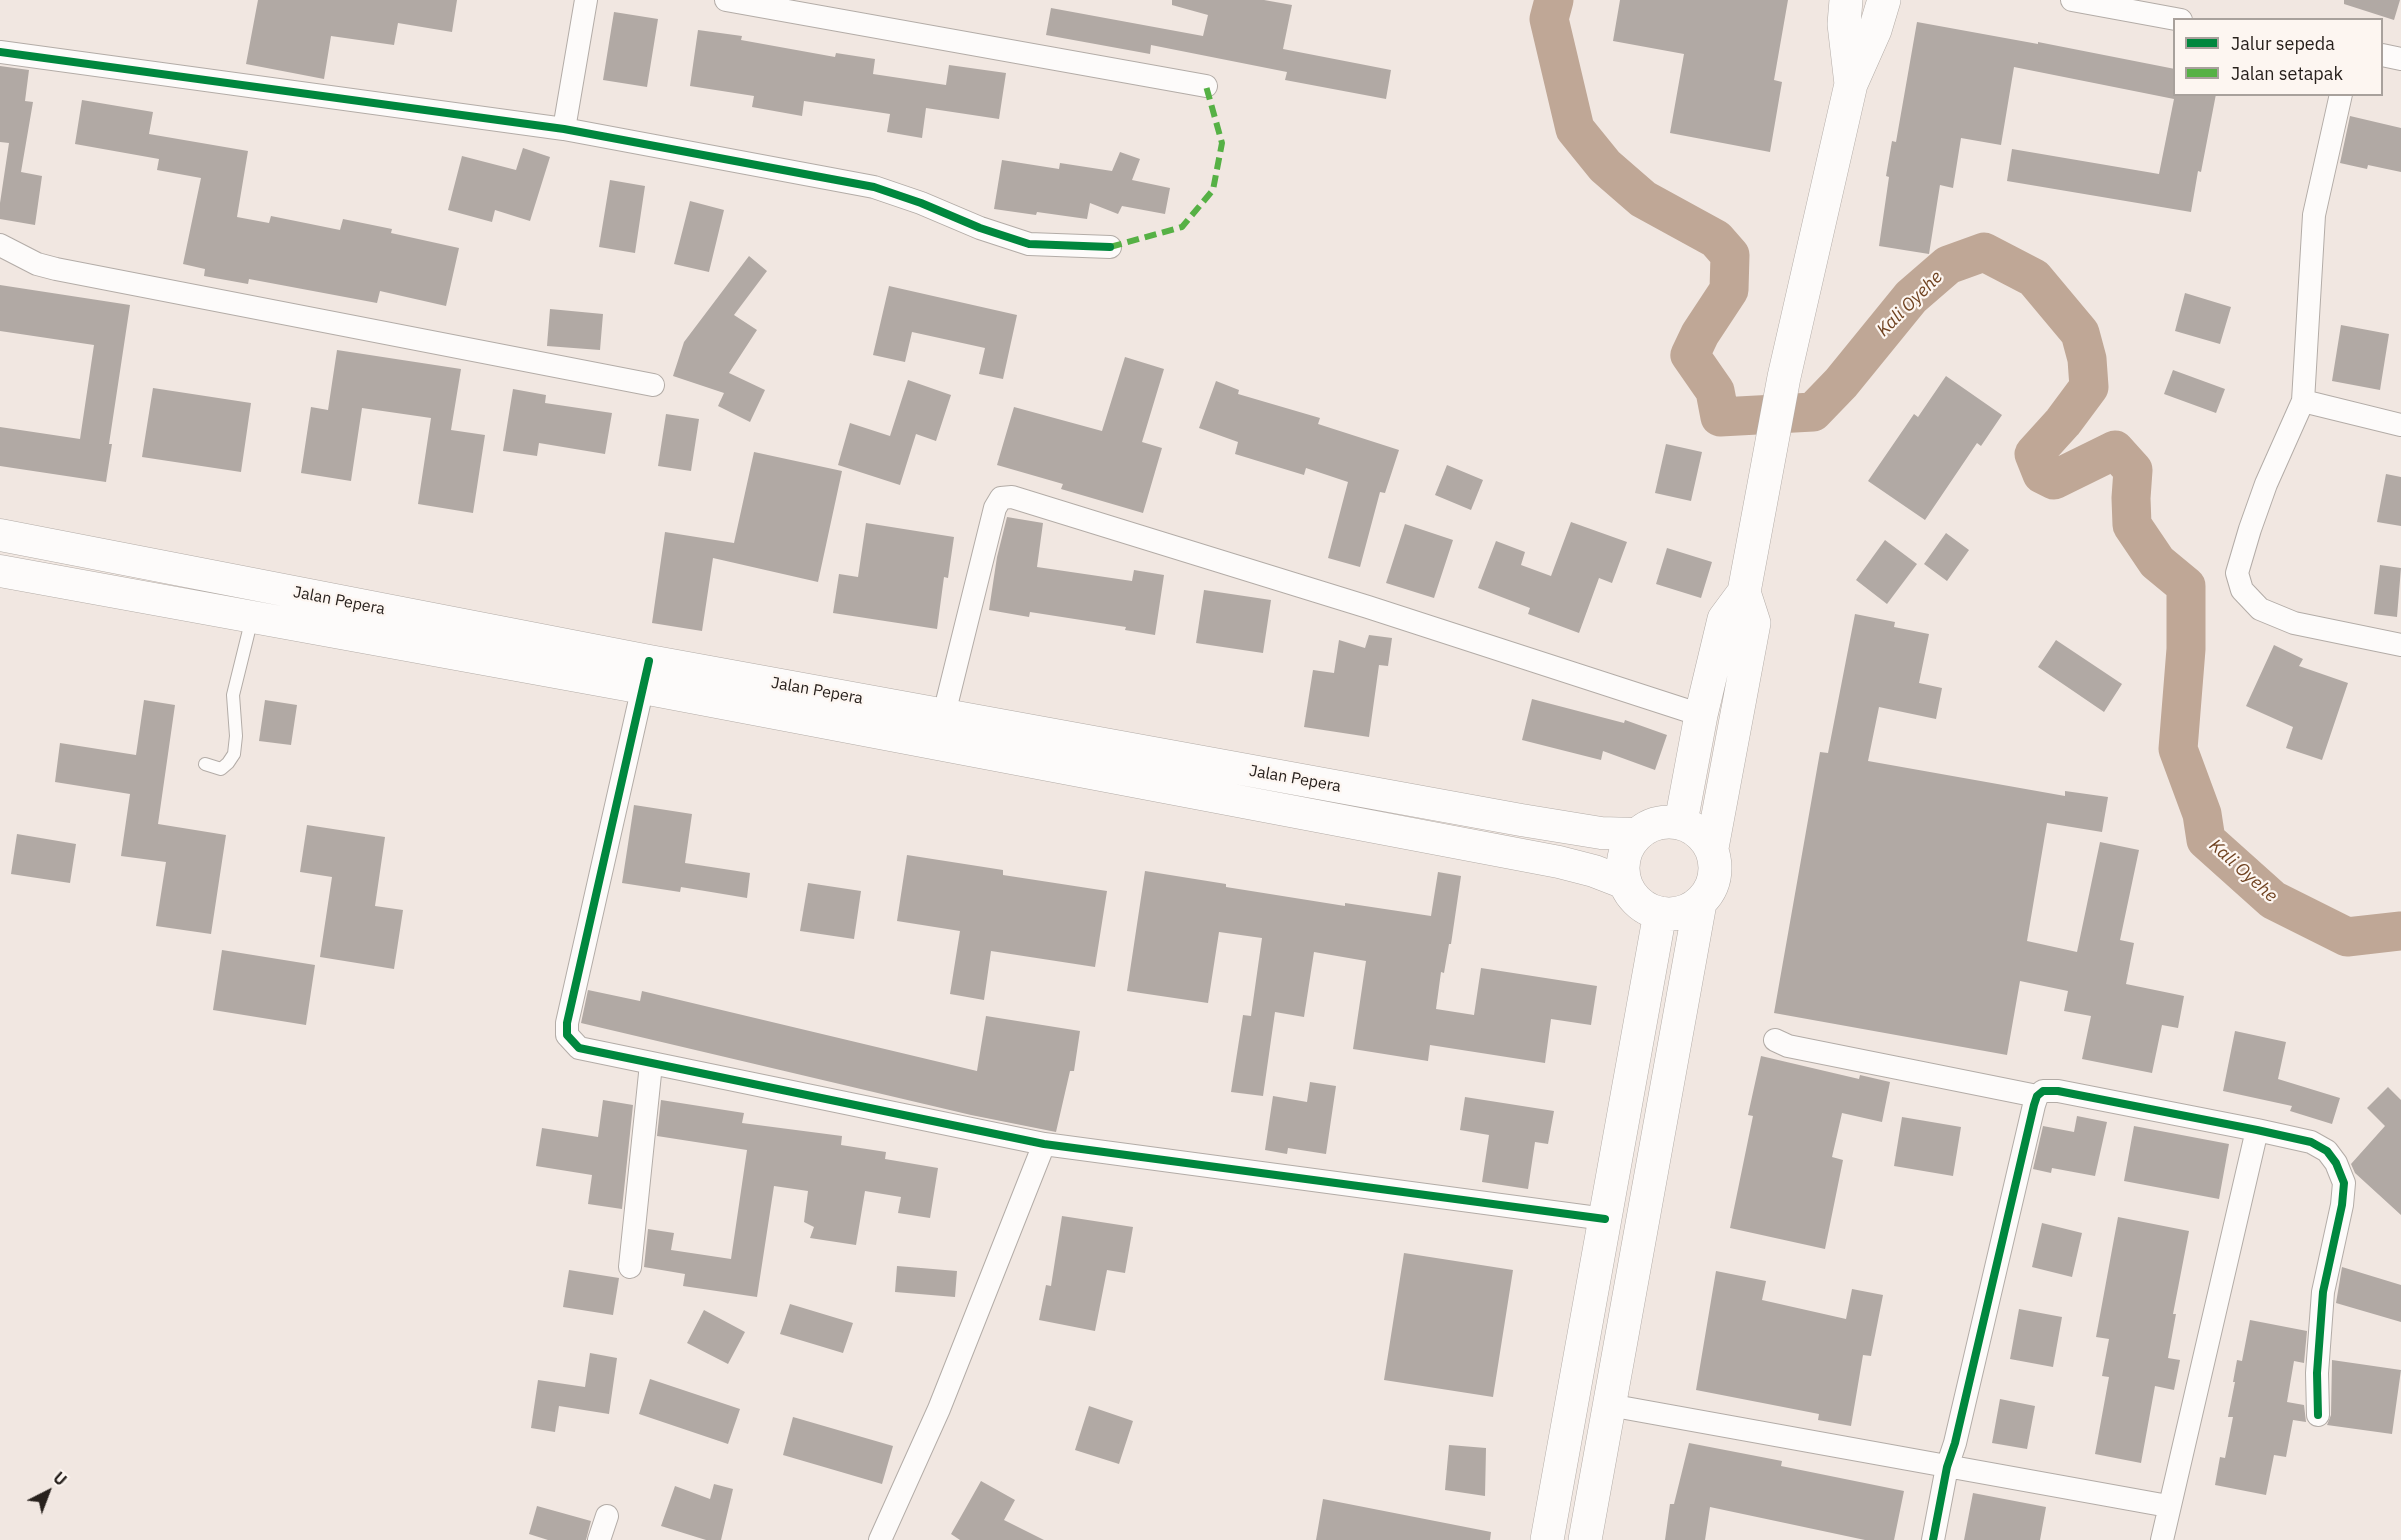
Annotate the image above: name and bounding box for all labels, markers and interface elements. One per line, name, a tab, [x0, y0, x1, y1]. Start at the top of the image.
legend	[2173, 18, 2383, 96]
text: Jalur sepeda	[2231, 32, 2335, 55]
text: Jalan setapak	[2231, 62, 2343, 85]
water label: Kali Oyehe	[1873, 267, 1947, 341]
street label: Jalan Pepera	[292, 583, 386, 619]
street label: Jalan Pepera	[770, 673, 864, 709]
street label: Jalan Pepera	[1248, 761, 1342, 797]
water label: Kali Oyehe	[2205, 835, 2281, 907]
north arrow	[18, 1462, 78, 1522]
text: U	[49, 1467, 71, 1490]

